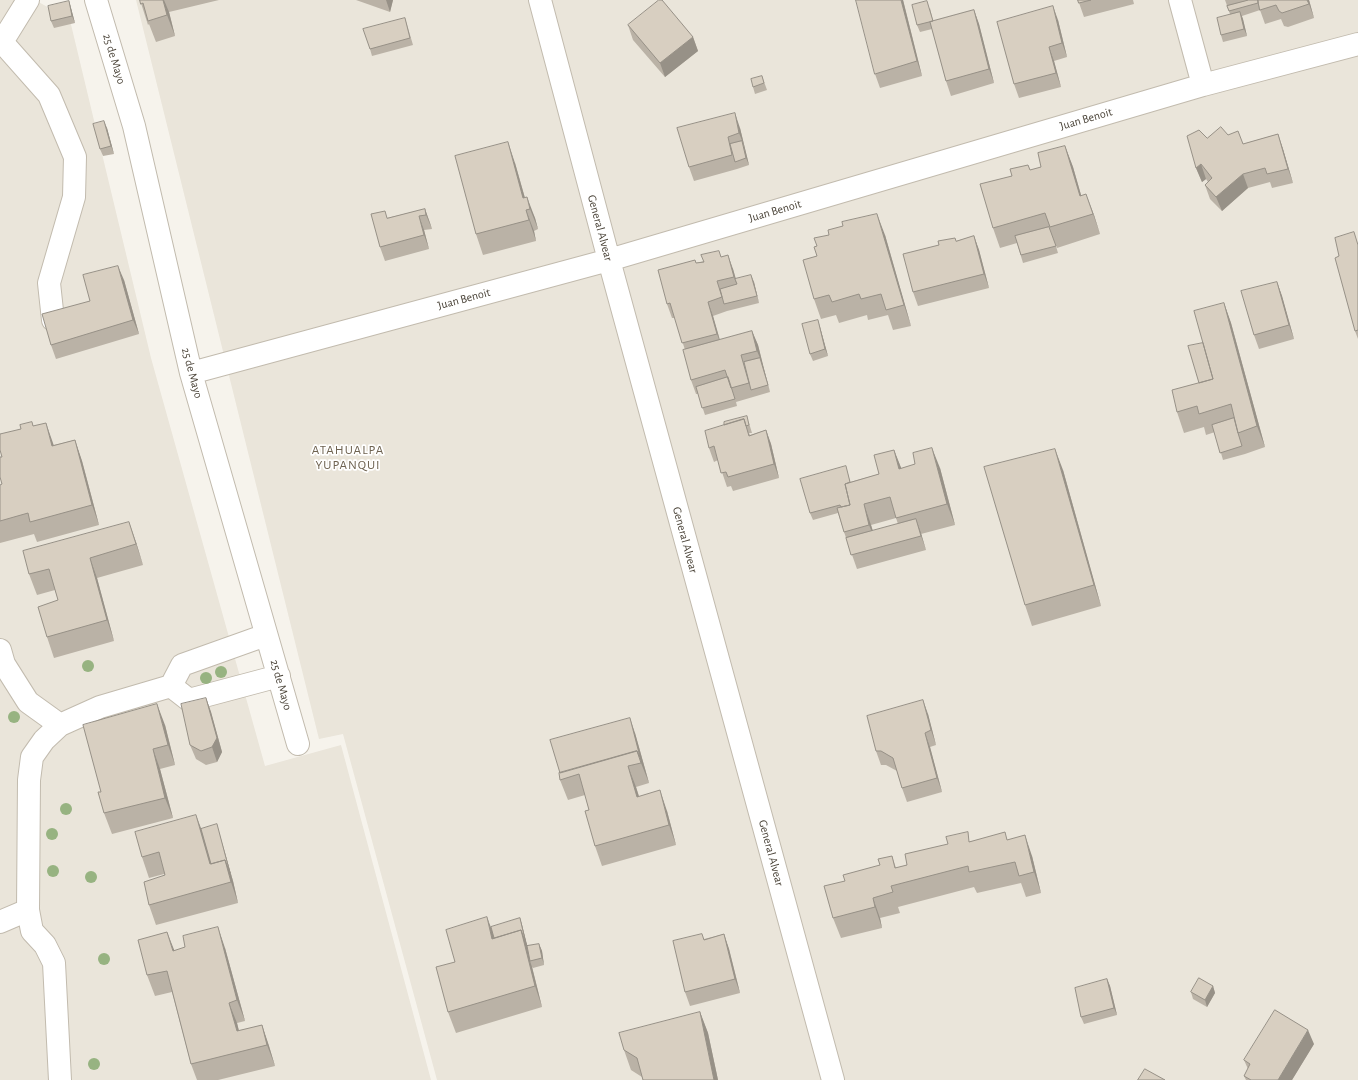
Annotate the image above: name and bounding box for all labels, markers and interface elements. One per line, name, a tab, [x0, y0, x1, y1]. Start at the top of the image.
street label: 25 de Mayo	[100, 32, 128, 86]
street label: Juan Benoit	[1058, 105, 1114, 133]
street label: General Alvear	[584, 193, 616, 263]
street label: Juan Benoit	[747, 197, 803, 225]
street label: Juan Benoit	[436, 285, 492, 313]
street label: 25 de Mayo	[178, 346, 206, 400]
district label: ATAHUALPA YUPANQUI	[312, 442, 384, 473]
street label: General Alvear	[669, 505, 701, 575]
street label: 25 de Mayo	[267, 658, 295, 712]
street label: General Alvear	[755, 818, 787, 888]

